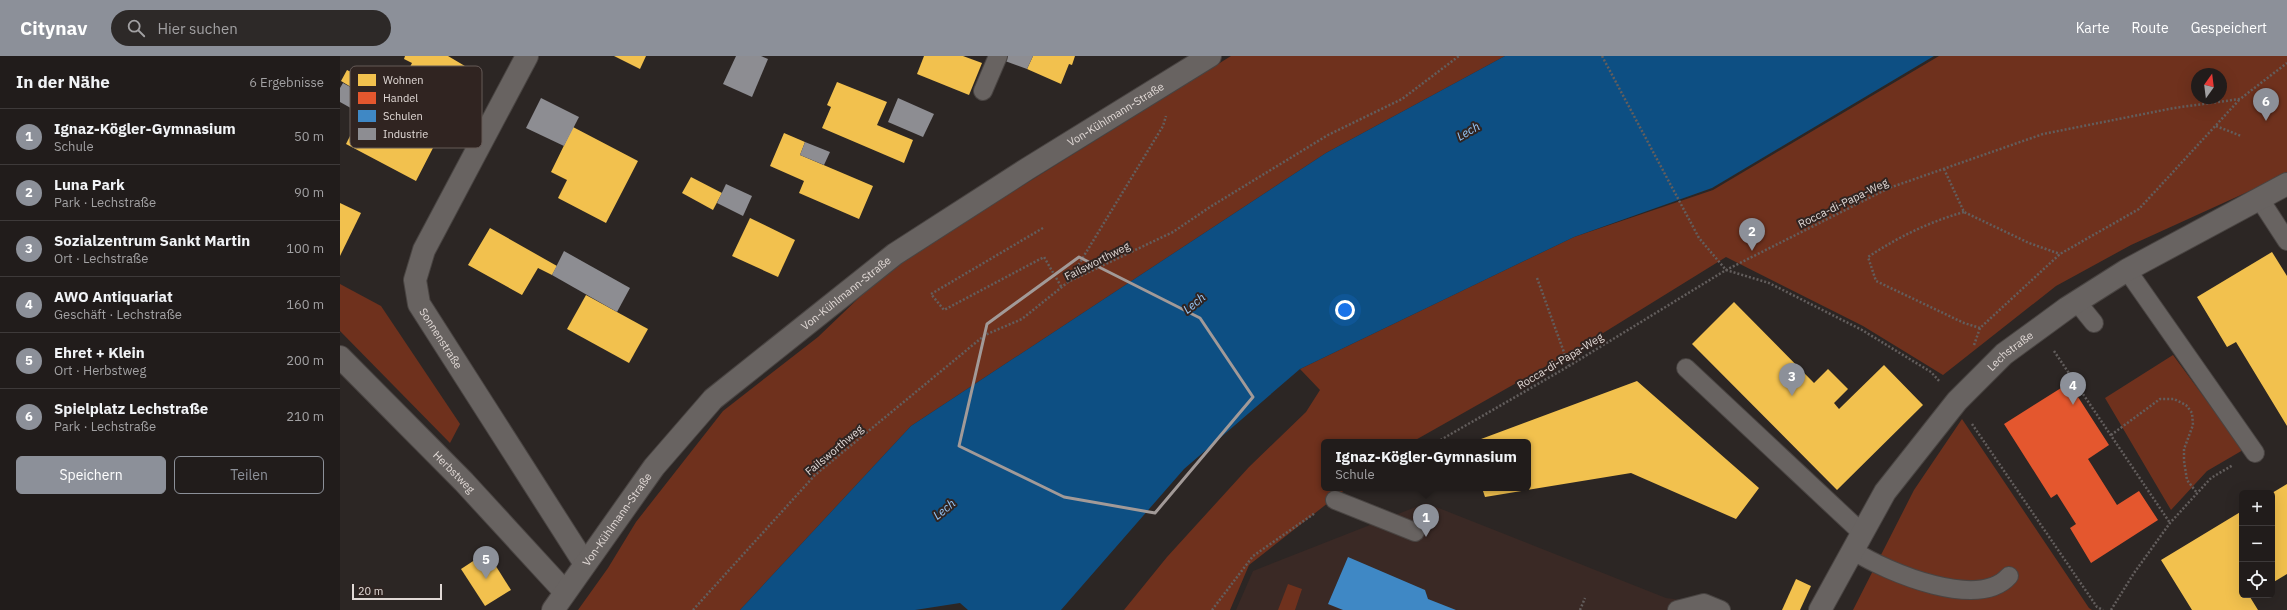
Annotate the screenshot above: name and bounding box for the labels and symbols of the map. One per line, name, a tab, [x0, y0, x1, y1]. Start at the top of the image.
legend	[350, 66, 482, 148]
north arrow	[2191, 68, 2227, 104]
text: Wohnen	[383, 73, 424, 87]
street label: Von-Kühlmann-Straße	[1065, 79, 1167, 149]
pin: 6	[2253, 88, 2279, 121]
text: Handel	[383, 91, 418, 105]
text: Schulen	[383, 109, 423, 123]
water label: Lech	[1454, 118, 1482, 144]
text: Industrie	[383, 127, 428, 141]
street label: Rocca-di-Papa-Weg	[1796, 175, 1890, 231]
pin: 2	[1739, 218, 1765, 251]
street label: Failsworthweg	[1062, 238, 1132, 283]
street label: Von-Kühlmann-Straße	[798, 253, 894, 333]
water label: Lech	[1180, 289, 1208, 317]
your location	[1335, 300, 1355, 320]
street label: Sonnenstraße	[416, 305, 466, 371]
street label: Lechstraße	[1984, 328, 2036, 374]
street label: Rocca-di-Papa-Weg	[1514, 330, 1606, 392]
pin: 3	[1779, 363, 1805, 396]
pin: 4	[2060, 372, 2086, 405]
street label: Failsworthweg	[802, 422, 866, 478]
street label: Herbstweg	[430, 448, 478, 496]
street label: Von-Kühlmann-Straße	[579, 470, 655, 569]
water label: Lech	[930, 495, 958, 523]
pin: 1	[1413, 504, 1439, 537]
pin: 5	[473, 546, 499, 579]
scale bar	[352, 582, 442, 601]

